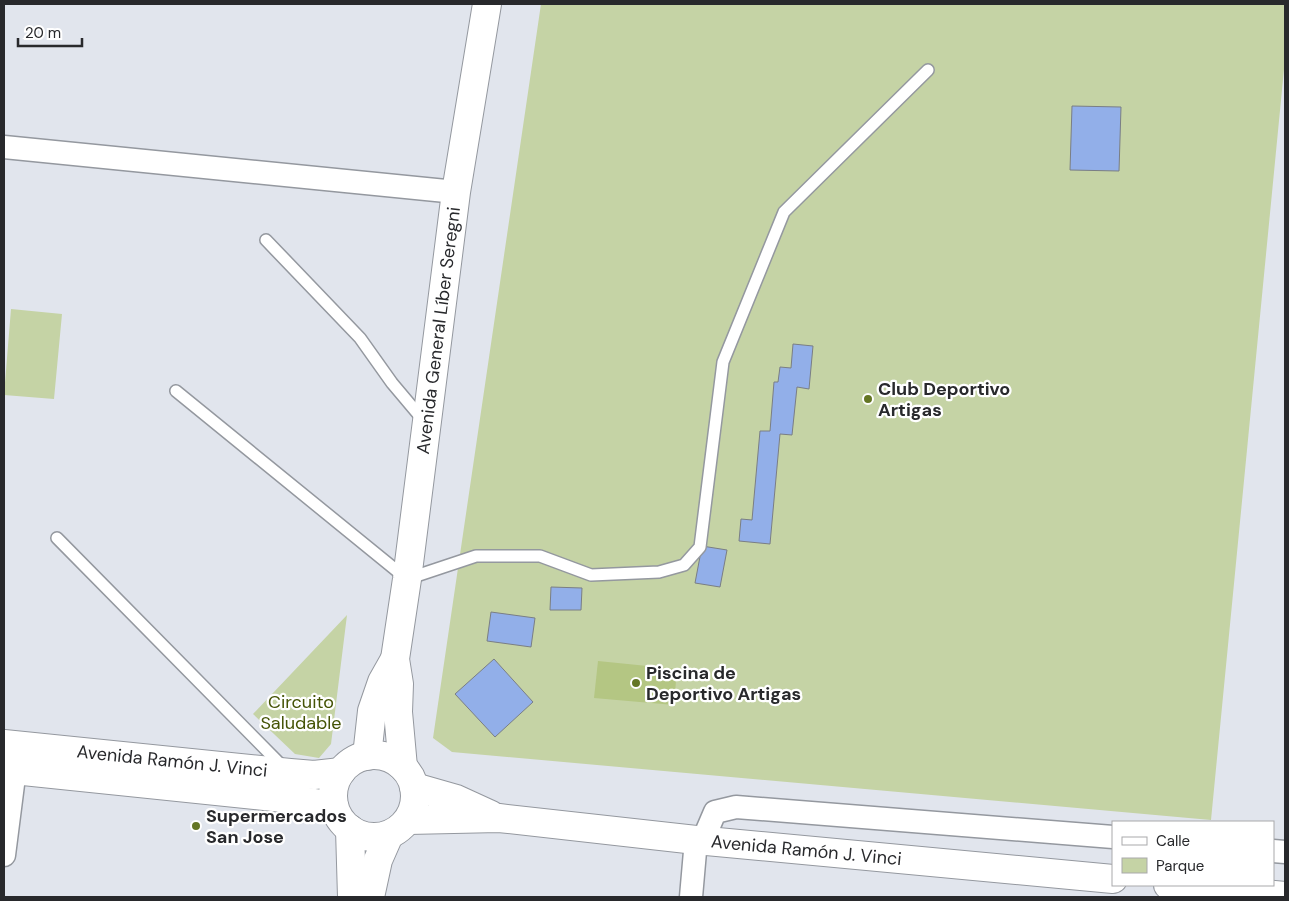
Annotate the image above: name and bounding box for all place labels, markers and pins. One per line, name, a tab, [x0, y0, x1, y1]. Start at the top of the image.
place label: Club Deportivo Artigas	[878, 377, 1010, 422]
marker: Club Deportivo Artigas	[862, 393, 874, 405]
place label: Piscina de Deportivo Artigas	[646, 661, 801, 706]
marker: Piscina de Deportivo Artigas	[630, 677, 642, 689]
place label: Supermercados San Jose	[206, 804, 347, 849]
marker: Supermercados San Jose	[190, 820, 202, 832]

